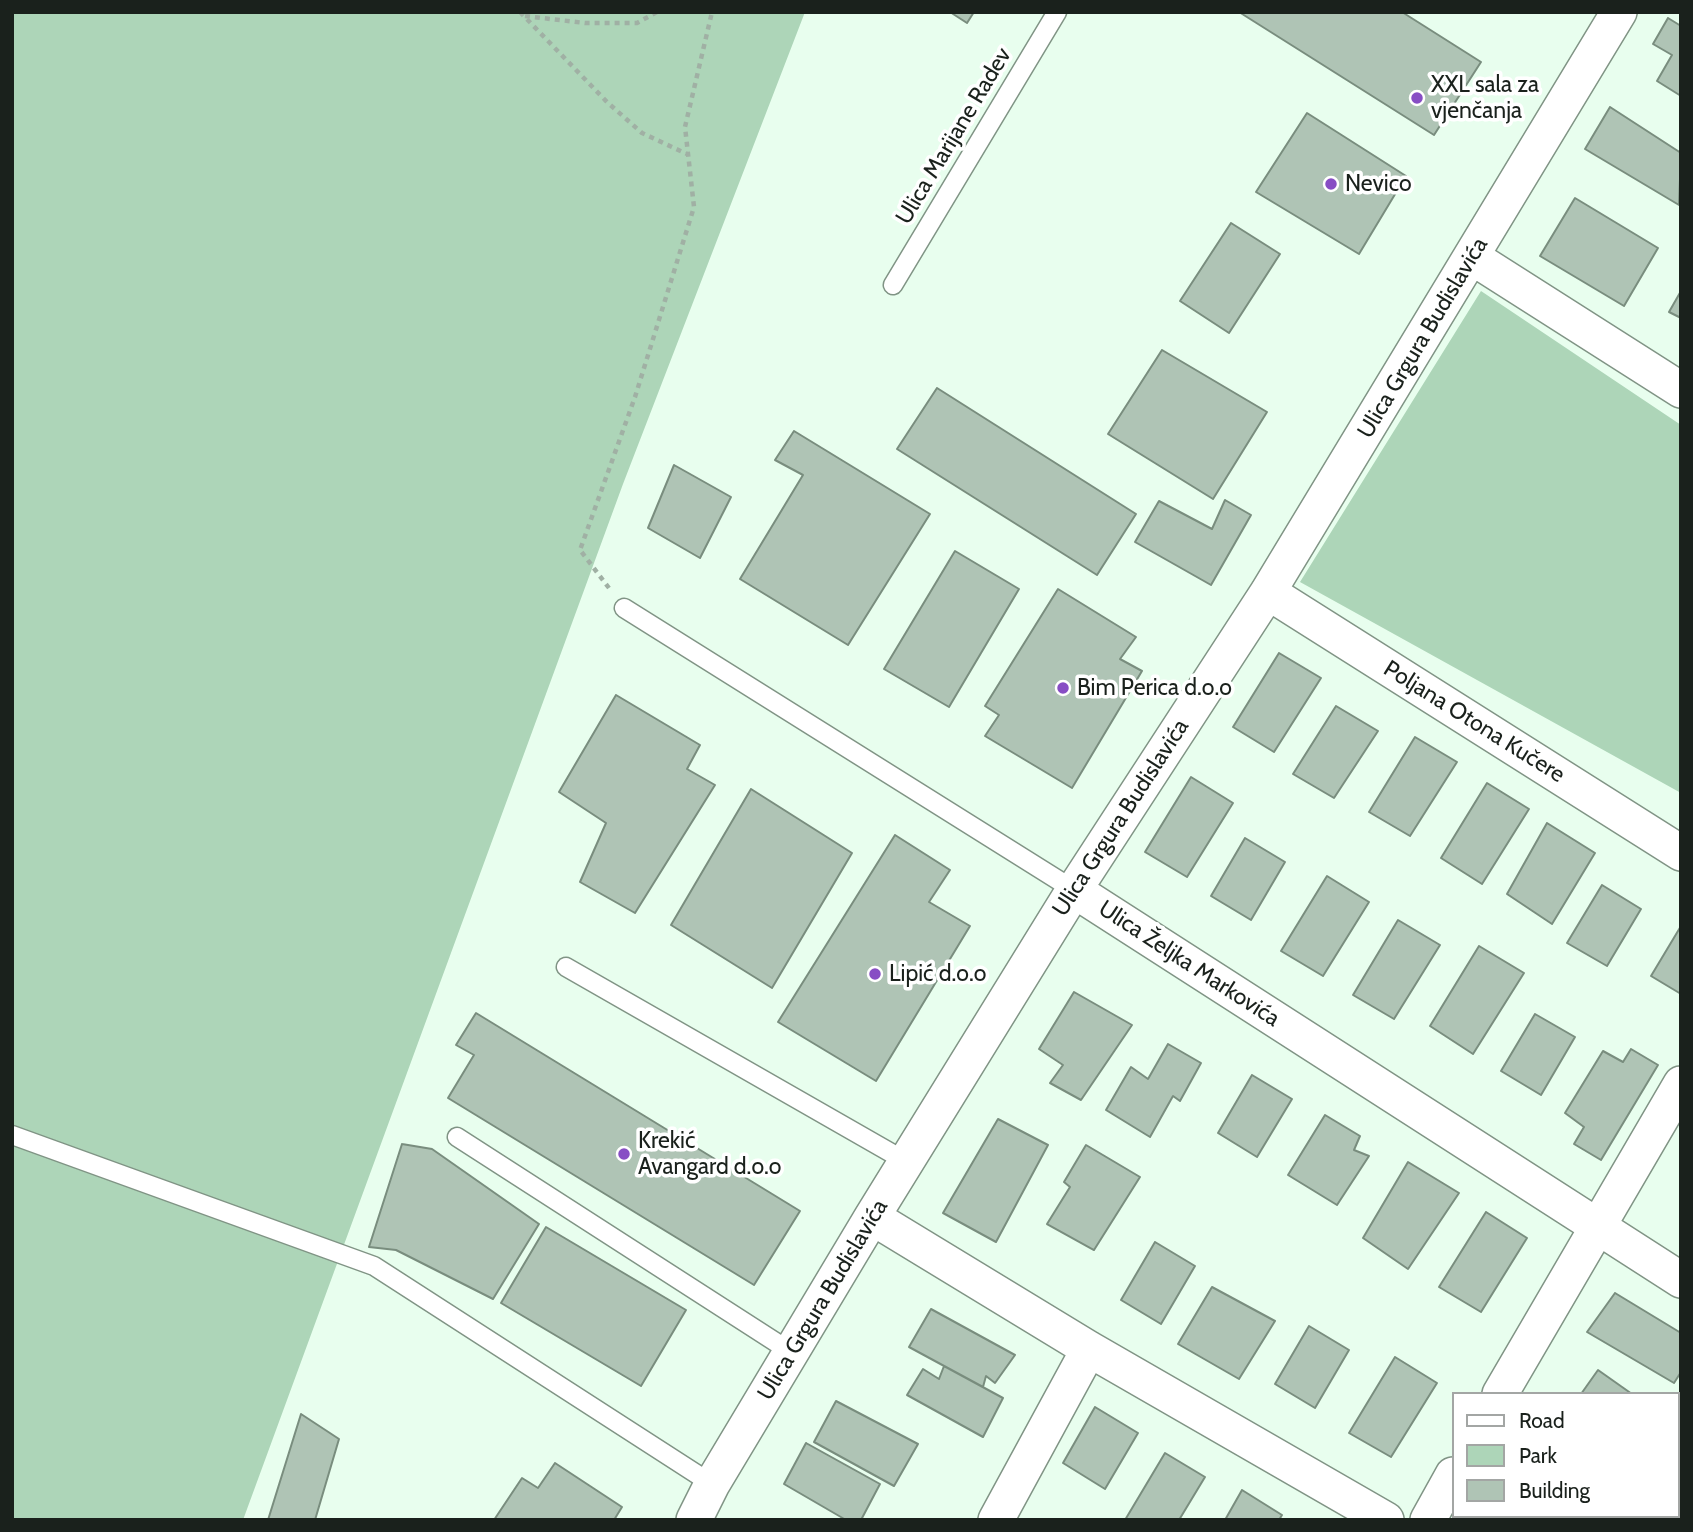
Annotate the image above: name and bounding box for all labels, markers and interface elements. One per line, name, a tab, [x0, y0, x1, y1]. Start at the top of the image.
street label: Ulica Marijane Radev	[890, 43, 1018, 229]
place label: XXL sala za vjenčanja	[1431, 71, 1539, 125]
marker: XXL sala za vjenčanja	[1409, 90, 1425, 106]
place label: Nevico	[1345, 170, 1412, 198]
marker: Nevico	[1323, 176, 1339, 192]
street label: Ulica Grgura Budislavića	[1352, 233, 1494, 443]
street label: Poljana Otona Kučere	[1378, 655, 1570, 789]
place label: Bim Perica d.o.o	[1077, 674, 1232, 702]
marker: Bim Perica d.o.o	[1055, 680, 1071, 696]
street label: Ulica Grgura Budislavića	[1047, 714, 1195, 922]
street label: Ulica Željka Markovića	[1093, 895, 1285, 1033]
place label: Lipić d.o.o	[889, 960, 986, 988]
marker: Lipić d.o.o	[867, 966, 883, 982]
place label: Krekić Avangard d.o.o	[638, 1127, 781, 1181]
marker: Krekić Avangard d.o.o	[616, 1146, 632, 1162]
street label: Ulica Grgura Budislavića	[752, 1195, 894, 1405]
legend	[1452, 1392, 1679, 1518]
text: Road	[1519, 1408, 1565, 1433]
text: Park	[1519, 1443, 1557, 1468]
text: Building	[1519, 1478, 1590, 1503]

